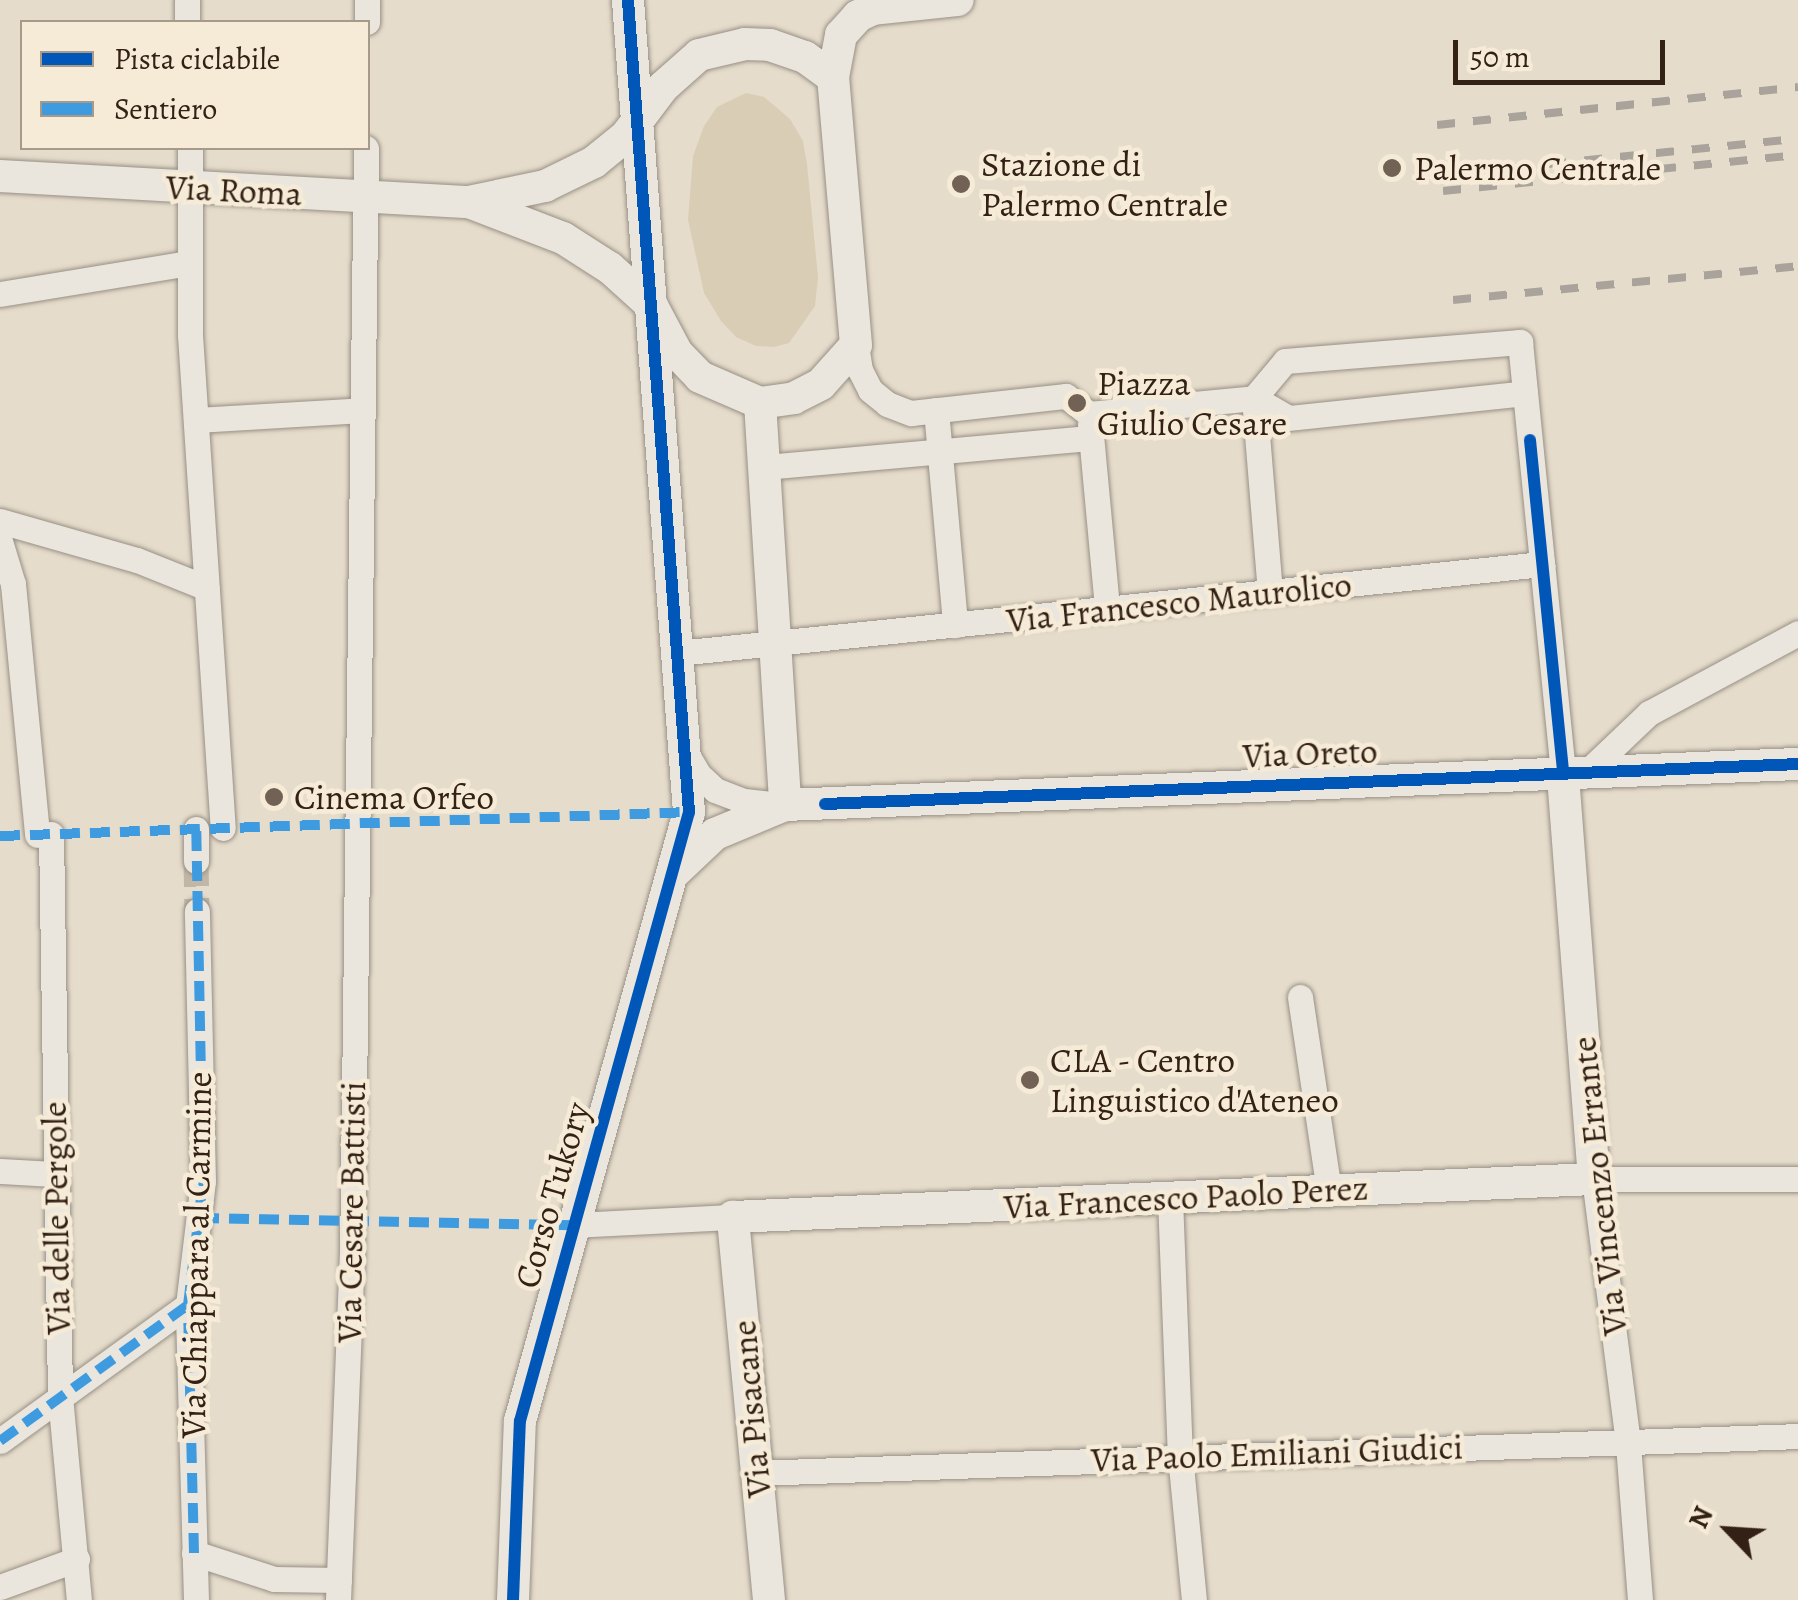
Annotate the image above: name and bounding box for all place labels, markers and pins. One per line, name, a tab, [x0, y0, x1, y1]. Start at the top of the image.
place label: Stazione di Palermo Centrale	[981, 143, 1228, 225]
place label: Palermo Centrale	[1414, 147, 1661, 189]
marker: Palermo Centrale	[1379, 155, 1405, 181]
marker: Stazione di Palermo Centrale	[950, 173, 972, 195]
place label: Piazza Giulio Cesare	[1097, 362, 1287, 444]
marker: Piazza Giulio Cesare	[1066, 392, 1088, 414]
place label: Cinema Orfeo	[294, 776, 494, 818]
marker: Cinema Orfeo	[263, 786, 285, 808]
place label: CLA - Centro Linguistico d'Ateneo	[1050, 1039, 1339, 1121]
marker: CLA - Centro Linguistico d'Ateneo	[1019, 1069, 1041, 1091]

